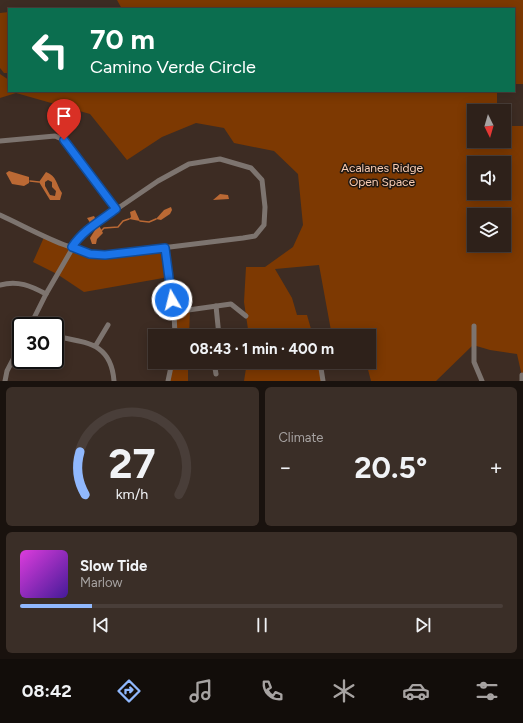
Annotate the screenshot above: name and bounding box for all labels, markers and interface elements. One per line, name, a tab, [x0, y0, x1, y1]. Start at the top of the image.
text: 70 m	[90, 22, 155, 56]
icon: left	[24, 24, 76, 76]
text: Camino Verde Circle	[90, 56, 256, 78]
pin	[47, 99, 81, 140]
north arrow	[467, 104, 511, 148]
map controls	[467, 104, 511, 252]
icon: arrive	[53, 105, 75, 127]
button: sound	[467, 156, 511, 200]
park label: Acalanes Ridge Open Space	[341, 161, 424, 189]
button: layers	[467, 208, 511, 252]
position arrow	[151, 279, 193, 321]
speed limit sign: 30	[12, 317, 64, 369]
text: 08:43 · 1 min · 400 m	[190, 340, 334, 358]
text: Climate	[279, 430, 323, 445]
text: 27	[109, 437, 156, 487]
text: 20.5°	[354, 449, 427, 486]
text: −	[279, 454, 292, 481]
text: +	[489, 454, 503, 481]
text: km/h	[116, 484, 149, 502]
text: Slow Tide	[80, 557, 147, 575]
text: Marlow	[80, 575, 122, 590]
icon: previous	[90, 614, 112, 636]
icon: pause	[251, 614, 273, 636]
icon: next	[412, 614, 434, 636]
icon: directions	[115, 677, 143, 705]
icon: music	[187, 677, 215, 705]
icon: phone	[258, 677, 286, 705]
icon: climate	[330, 677, 358, 705]
icon: car	[402, 677, 430, 705]
icon: filters	[473, 677, 501, 705]
text: 08:42	[22, 680, 72, 702]

